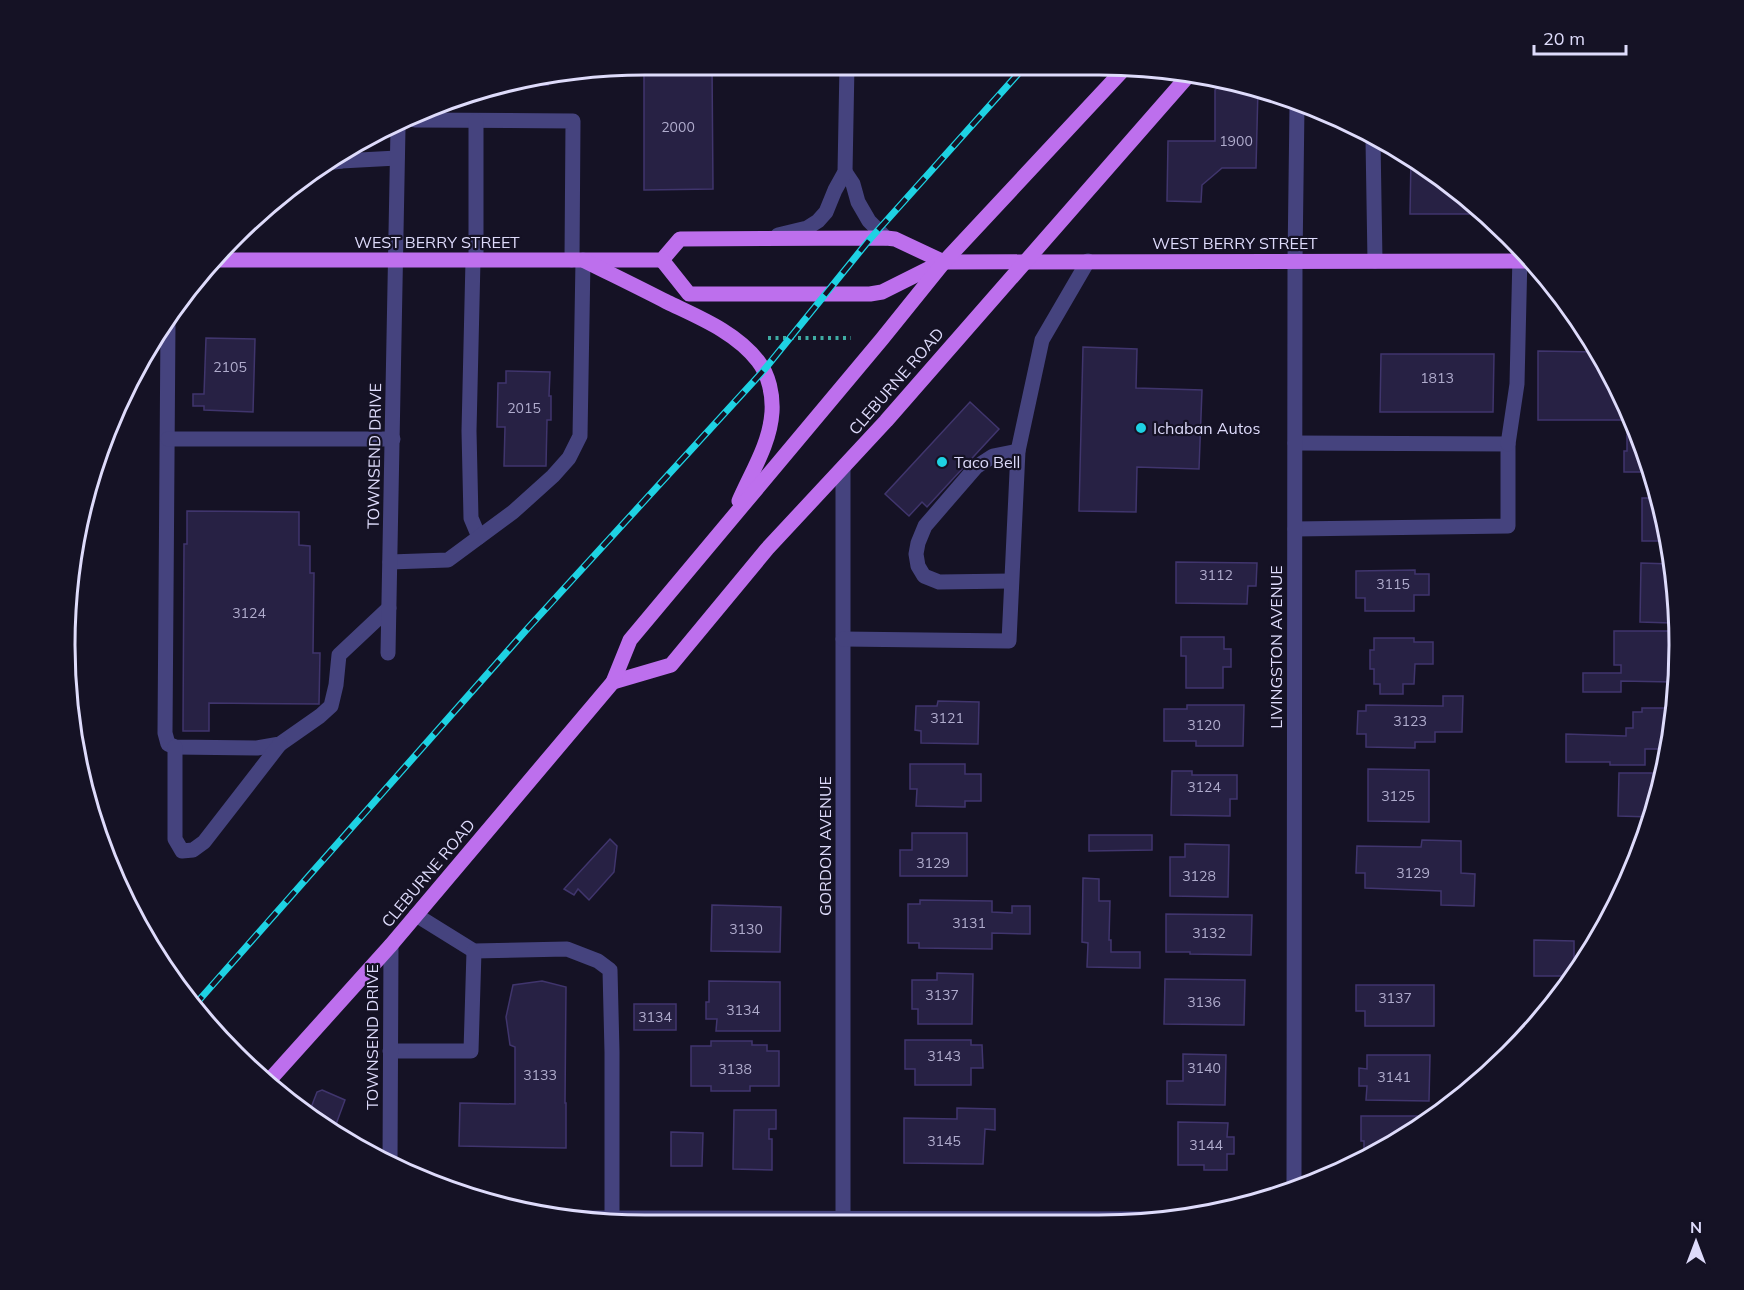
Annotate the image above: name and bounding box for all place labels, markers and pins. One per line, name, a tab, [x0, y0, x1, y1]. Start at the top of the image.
place label: Ichaban Autos	[1153, 418, 1260, 438]
marker: Ichaban Autos	[1134, 421, 1148, 435]
place label: Taco Bell	[954, 452, 1020, 472]
marker: Taco Bell	[935, 455, 949, 469]

